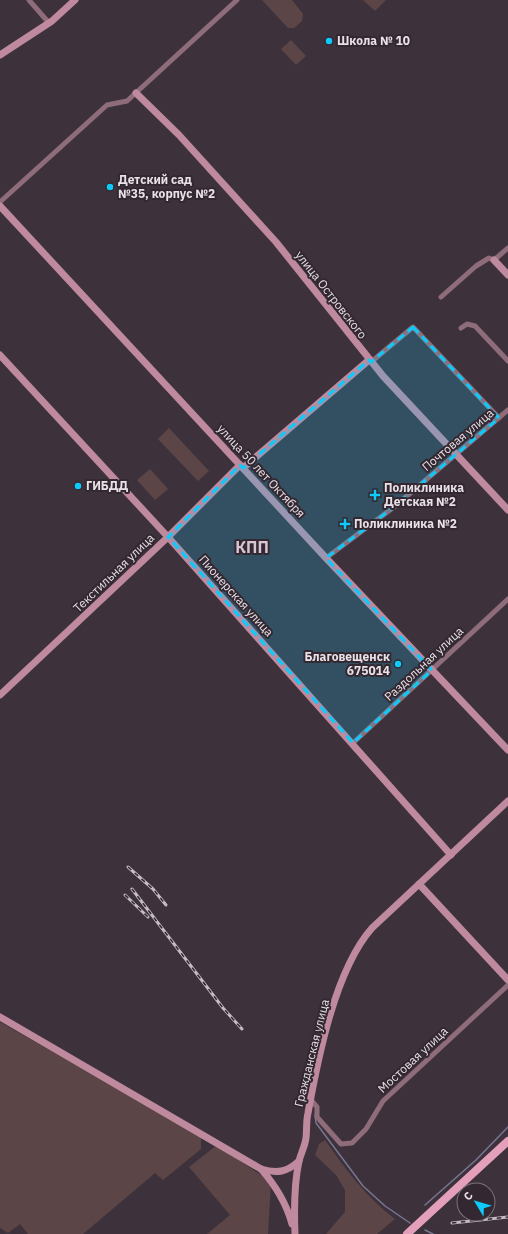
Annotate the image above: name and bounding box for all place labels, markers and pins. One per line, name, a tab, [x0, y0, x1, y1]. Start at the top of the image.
place label: Школа № 10	[337, 33, 410, 48]
marker: Школа № 10	[324, 36, 334, 46]
place label: Детский сад №35, корпус №2	[118, 172, 215, 201]
marker: Детский сад №35, корпус №2	[105, 182, 115, 192]
place label: ГИБДД	[86, 478, 129, 493]
place label: Поликлиника Детская №2	[384, 480, 464, 509]
marker: ГИБДД	[73, 481, 83, 491]
marker: Поликлиника Детская №2	[369, 489, 381, 501]
place label: Поликлиника №2	[354, 516, 457, 531]
marker: Поликлиника №2	[339, 518, 351, 530]
place label: Благовещенск 675014	[304, 649, 390, 678]
marker: Благовещенск 675014	[393, 659, 403, 669]

